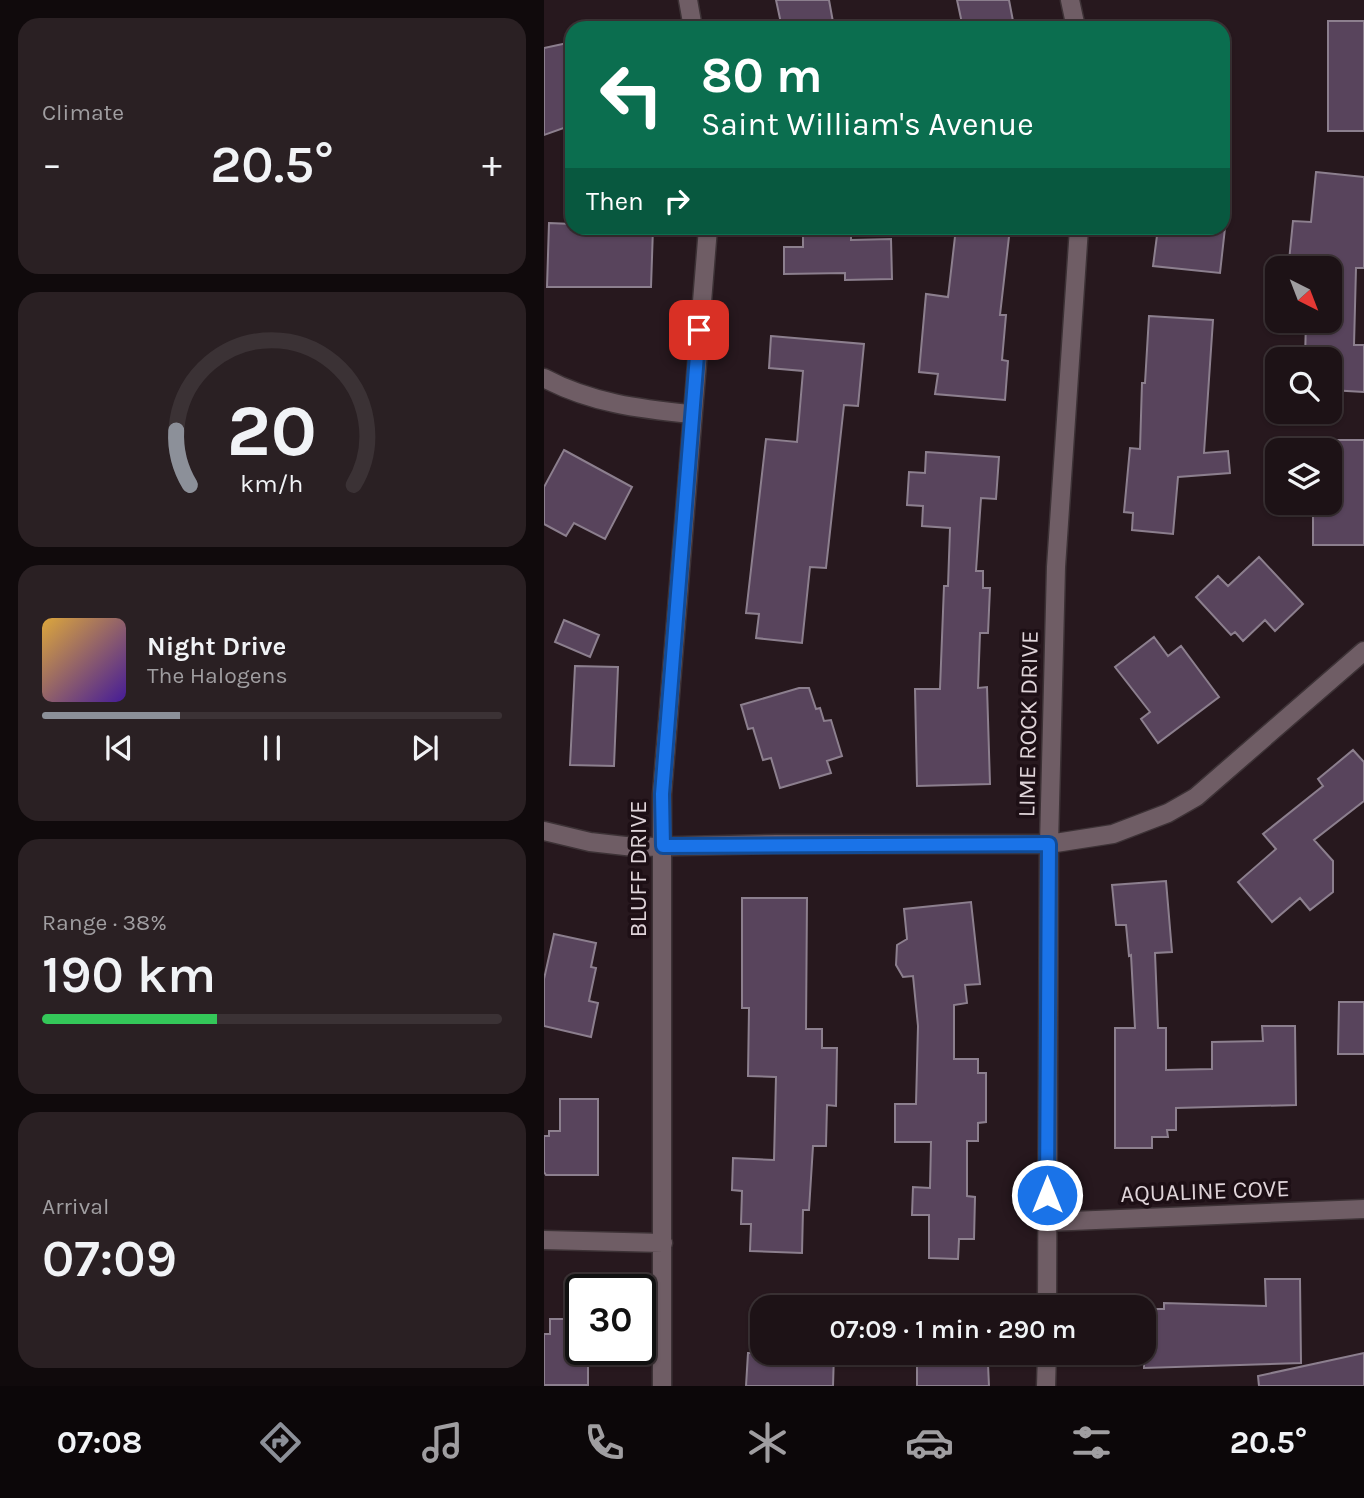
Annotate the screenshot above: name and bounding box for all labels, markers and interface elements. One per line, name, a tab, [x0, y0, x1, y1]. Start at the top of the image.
text: 80 m	[701, 47, 823, 104]
icon: left	[586, 49, 677, 140]
text: Climate	[42, 99, 124, 126]
text: Saint William's Avenue	[701, 106, 1034, 143]
text: 20.5°	[210, 134, 334, 195]
text: −	[42, 142, 62, 187]
text: +	[482, 142, 502, 187]
icon: right	[658, 182, 696, 220]
text: Then	[586, 186, 644, 217]
north arrow	[1265, 256, 1342, 332]
map controls	[1265, 256, 1342, 515]
pin	[669, 300, 729, 360]
icon: arrive	[680, 311, 718, 349]
button: search	[1265, 347, 1342, 424]
text: 20	[227, 389, 317, 474]
button: layers	[1265, 438, 1342, 515]
text: km/h	[240, 469, 304, 498]
street label: LIME ROCK DRIVE	[1012, 630, 1044, 818]
text: Night Drive	[147, 631, 286, 662]
text: The Halogens	[147, 662, 287, 689]
icon: previous	[100, 729, 138, 767]
icon: pause	[253, 729, 291, 767]
icon: next	[406, 729, 444, 767]
street label: BLUFF DRIVE	[624, 801, 652, 937]
text: Range · 38%	[42, 909, 167, 936]
text: 190 km	[42, 944, 216, 1005]
position arrow	[1010, 1158, 1084, 1232]
street label: AQUALINE COVE	[1120, 1174, 1290, 1208]
text: Arrival	[42, 1193, 109, 1220]
text: 07:09	[42, 1228, 177, 1289]
speed limit sign: 30	[565, 1274, 656, 1365]
text: 07:09 · 1 min · 290 m	[830, 1314, 1076, 1345]
icon: directions	[256, 1418, 305, 1467]
icon: music	[418, 1418, 467, 1467]
icon: phone	[580, 1418, 629, 1467]
icon: climate	[743, 1418, 792, 1467]
icon: car	[905, 1418, 954, 1467]
icon: filters	[1067, 1418, 1116, 1467]
text: 07:08	[57, 1424, 142, 1461]
text: 20.5°	[1230, 1424, 1307, 1461]

